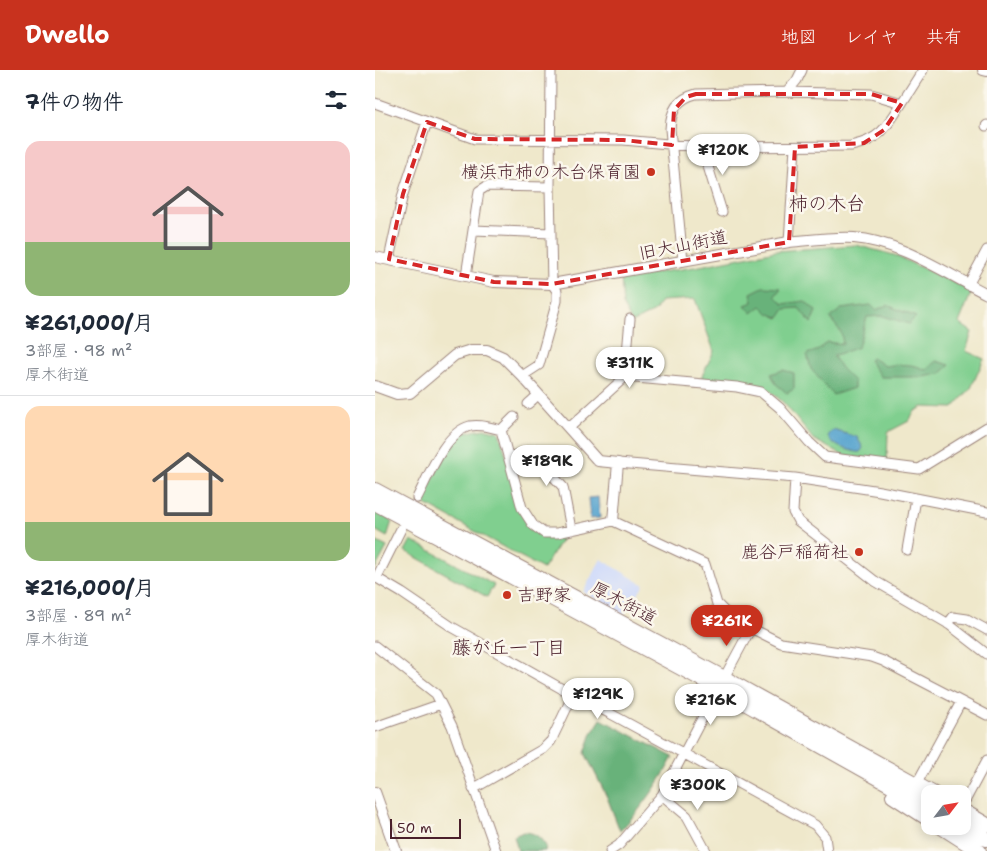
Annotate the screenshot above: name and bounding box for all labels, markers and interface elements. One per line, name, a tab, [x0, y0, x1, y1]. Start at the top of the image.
text: Dwello	[25, 19, 110, 51]
text: 地図	[781, 25, 817, 49]
text: レイヤ	[845, 25, 898, 49]
text: 共有	[926, 25, 962, 49]
icon: filters	[322, 86, 350, 114]
text: 7件の物件	[25, 88, 124, 116]
pin: ¥120K	[688, 134, 758, 176]
text: ¥120K	[698, 139, 748, 160]
place label: 横浜市柿の木台保育園	[461, 160, 641, 184]
marker: 横浜市柿の木台保育園	[645, 166, 657, 178]
icon: home	[143, 173, 233, 263]
district label: 柿の木台	[789, 191, 865, 216]
street label: 旧大山街道	[637, 225, 729, 265]
text: ¥261,000/月	[25, 309, 154, 337]
text: 3部屋 · 98 m²	[25, 340, 132, 361]
pin: ¥311K	[595, 346, 665, 389]
text: ¥311K	[607, 352, 653, 373]
text: 厚木街道	[25, 364, 89, 385]
icon: home	[143, 439, 233, 529]
pin: ¥189K	[512, 444, 582, 487]
text: ¥189K	[521, 450, 573, 471]
place label: 鹿谷戸稲荷社	[741, 540, 849, 564]
marker: 鹿谷戸稲荷社	[853, 546, 865, 558]
text: ¥216,000/月	[25, 574, 155, 602]
street label: 厚木街道	[587, 576, 661, 630]
place label: 吉野家	[517, 583, 571, 607]
marker: 吉野家	[501, 589, 513, 601]
pin: ¥261K	[692, 604, 762, 647]
text: 3部屋 · 89 m²	[25, 605, 132, 626]
text: ¥261K	[702, 610, 752, 631]
text: 厚木街道	[25, 629, 89, 650]
district label: 藤が丘一丁目	[452, 635, 566, 660]
pin: ¥129K	[563, 678, 633, 720]
text: ¥129K	[573, 683, 623, 704]
pin: ¥216K	[676, 684, 746, 726]
text: ¥216K	[686, 689, 736, 710]
pin: ¥300K	[663, 768, 733, 811]
text: ¥300K	[670, 774, 726, 795]
north arrow	[921, 785, 971, 835]
map controls	[921, 785, 971, 835]
scale bar	[390, 816, 461, 839]
text: 50 m	[397, 819, 432, 837]

